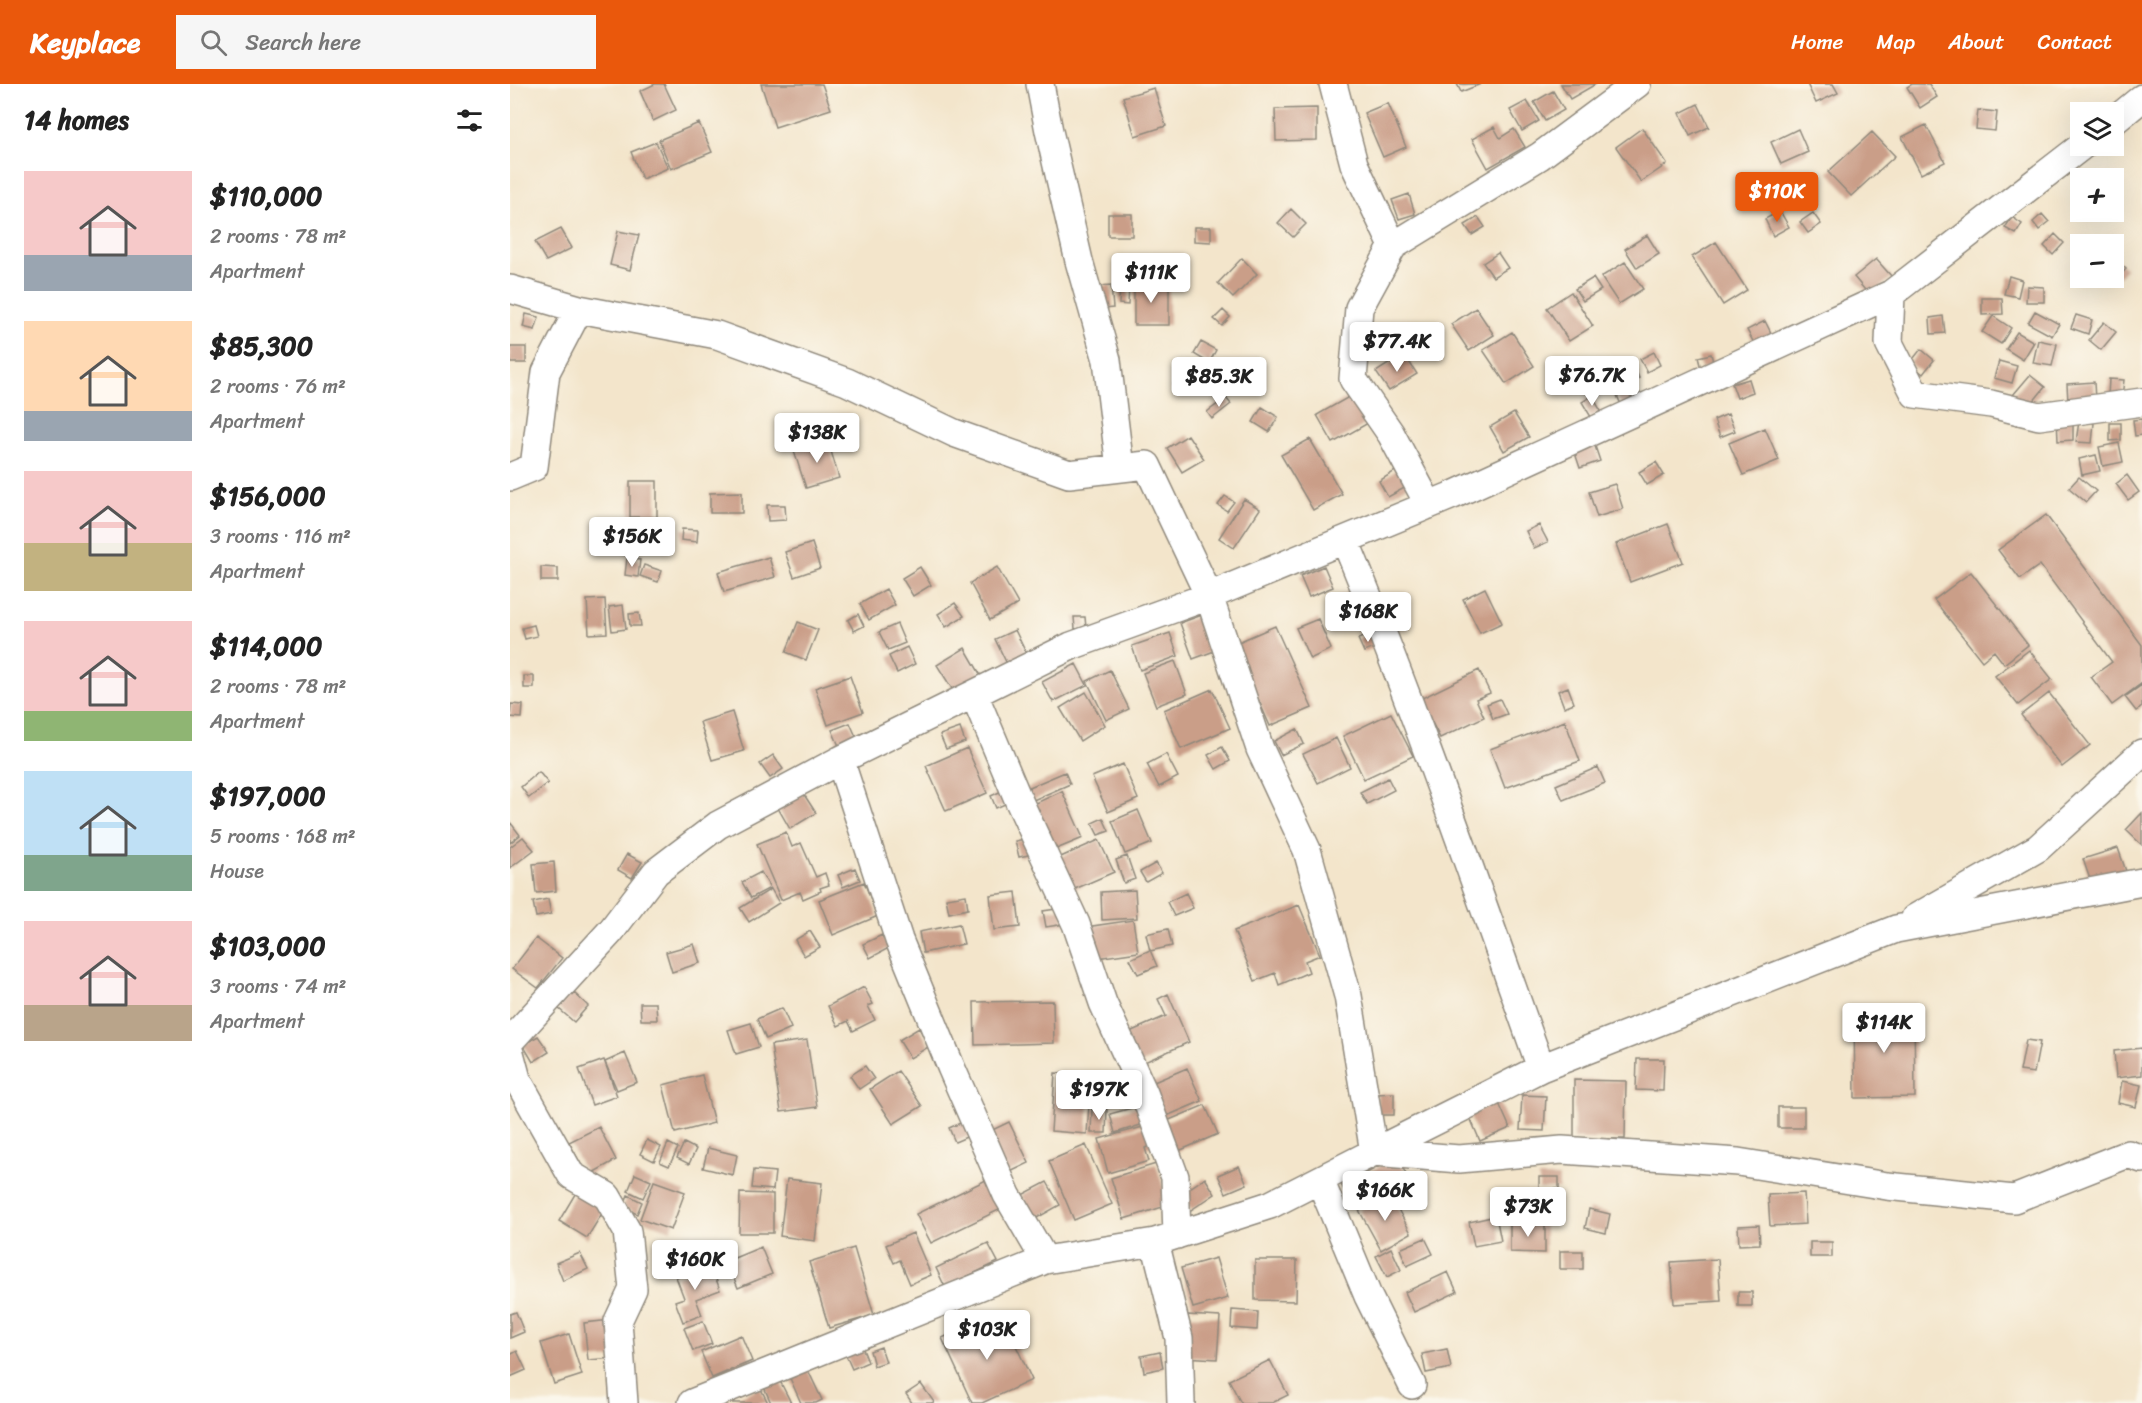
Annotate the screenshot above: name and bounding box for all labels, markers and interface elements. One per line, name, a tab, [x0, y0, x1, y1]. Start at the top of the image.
search box	[176, 15, 596, 69]
text: Keyplace	[30, 18, 140, 67]
text: Search here	[245, 23, 361, 62]
text: Home	[1791, 23, 1843, 61]
text: Map	[1876, 23, 1915, 61]
text: About	[1948, 23, 2005, 61]
text: Contact	[2038, 23, 2112, 61]
icon: search	[197, 26, 230, 59]
text: 14 homes	[24, 97, 129, 143]
map controls	[2070, 102, 2124, 288]
button: layers	[2070, 102, 2124, 156]
icon: filters	[453, 104, 486, 137]
button: +	[2070, 168, 2124, 222]
pin: $110K	[1735, 172, 1819, 223]
text: $110,000	[210, 173, 323, 219]
text: $110K	[1749, 174, 1805, 209]
icon: home	[72, 195, 144, 267]
text: 2 rooms · 78 m²	[210, 219, 346, 254]
button: −	[2070, 234, 2124, 288]
pin: $111K	[1109, 253, 1193, 304]
text: Apartment	[210, 254, 304, 289]
text: $111K	[1125, 255, 1177, 290]
pin: $77.4K	[1348, 322, 1446, 373]
text: $85,300	[210, 323, 313, 369]
text: $77.4K	[1364, 324, 1431, 359]
icon: home	[72, 345, 144, 417]
pin: $76.7K	[1543, 356, 1641, 407]
pin: $85.3K	[1170, 357, 1268, 408]
text: $76.7K	[1559, 358, 1625, 393]
text: $85.3K	[1186, 359, 1252, 394]
text: 2 rooms · 76 m²	[210, 369, 346, 404]
text: Apartment	[210, 404, 304, 439]
pin: $138K	[775, 413, 859, 464]
text: $138K	[788, 415, 846, 450]
text: $156,000	[210, 473, 326, 519]
icon: home	[72, 495, 144, 567]
pin: $156K	[590, 517, 674, 568]
text: 3 rooms · 116 m²	[210, 519, 351, 554]
text: $156K	[603, 519, 661, 554]
text: Apartment	[210, 554, 304, 589]
pin: $168K	[1326, 592, 1410, 643]
text: $168K	[1339, 594, 1397, 629]
text: $114,000	[210, 623, 322, 669]
icon: home	[72, 645, 144, 717]
text: 2 rooms · 78 m²	[210, 669, 346, 704]
text: Apartment	[210, 704, 304, 739]
text: $197,000	[210, 773, 326, 819]
icon: home	[72, 795, 144, 867]
text: 5 rooms · 168 m²	[210, 819, 356, 854]
text: House	[210, 854, 264, 889]
text: $103,000	[210, 923, 326, 969]
icon: home	[72, 945, 144, 1017]
text: 3 rooms · 74 m²	[210, 969, 346, 1004]
pin: $114K	[1842, 1003, 1926, 1054]
text: Apartment	[210, 1004, 304, 1039]
text: $114K	[1856, 1005, 1912, 1040]
pin: $197K	[1057, 1070, 1141, 1121]
text: $197K	[1070, 1072, 1128, 1107]
pin: $166K	[1343, 1171, 1427, 1222]
text: $166K	[1357, 1173, 1413, 1208]
pin: $73K	[1492, 1187, 1564, 1238]
text: $73K	[1504, 1189, 1552, 1224]
pin: $160K	[653, 1240, 737, 1291]
text: $160K	[666, 1242, 724, 1277]
pin: $103K	[945, 1310, 1029, 1361]
text: $103K	[958, 1312, 1016, 1347]

